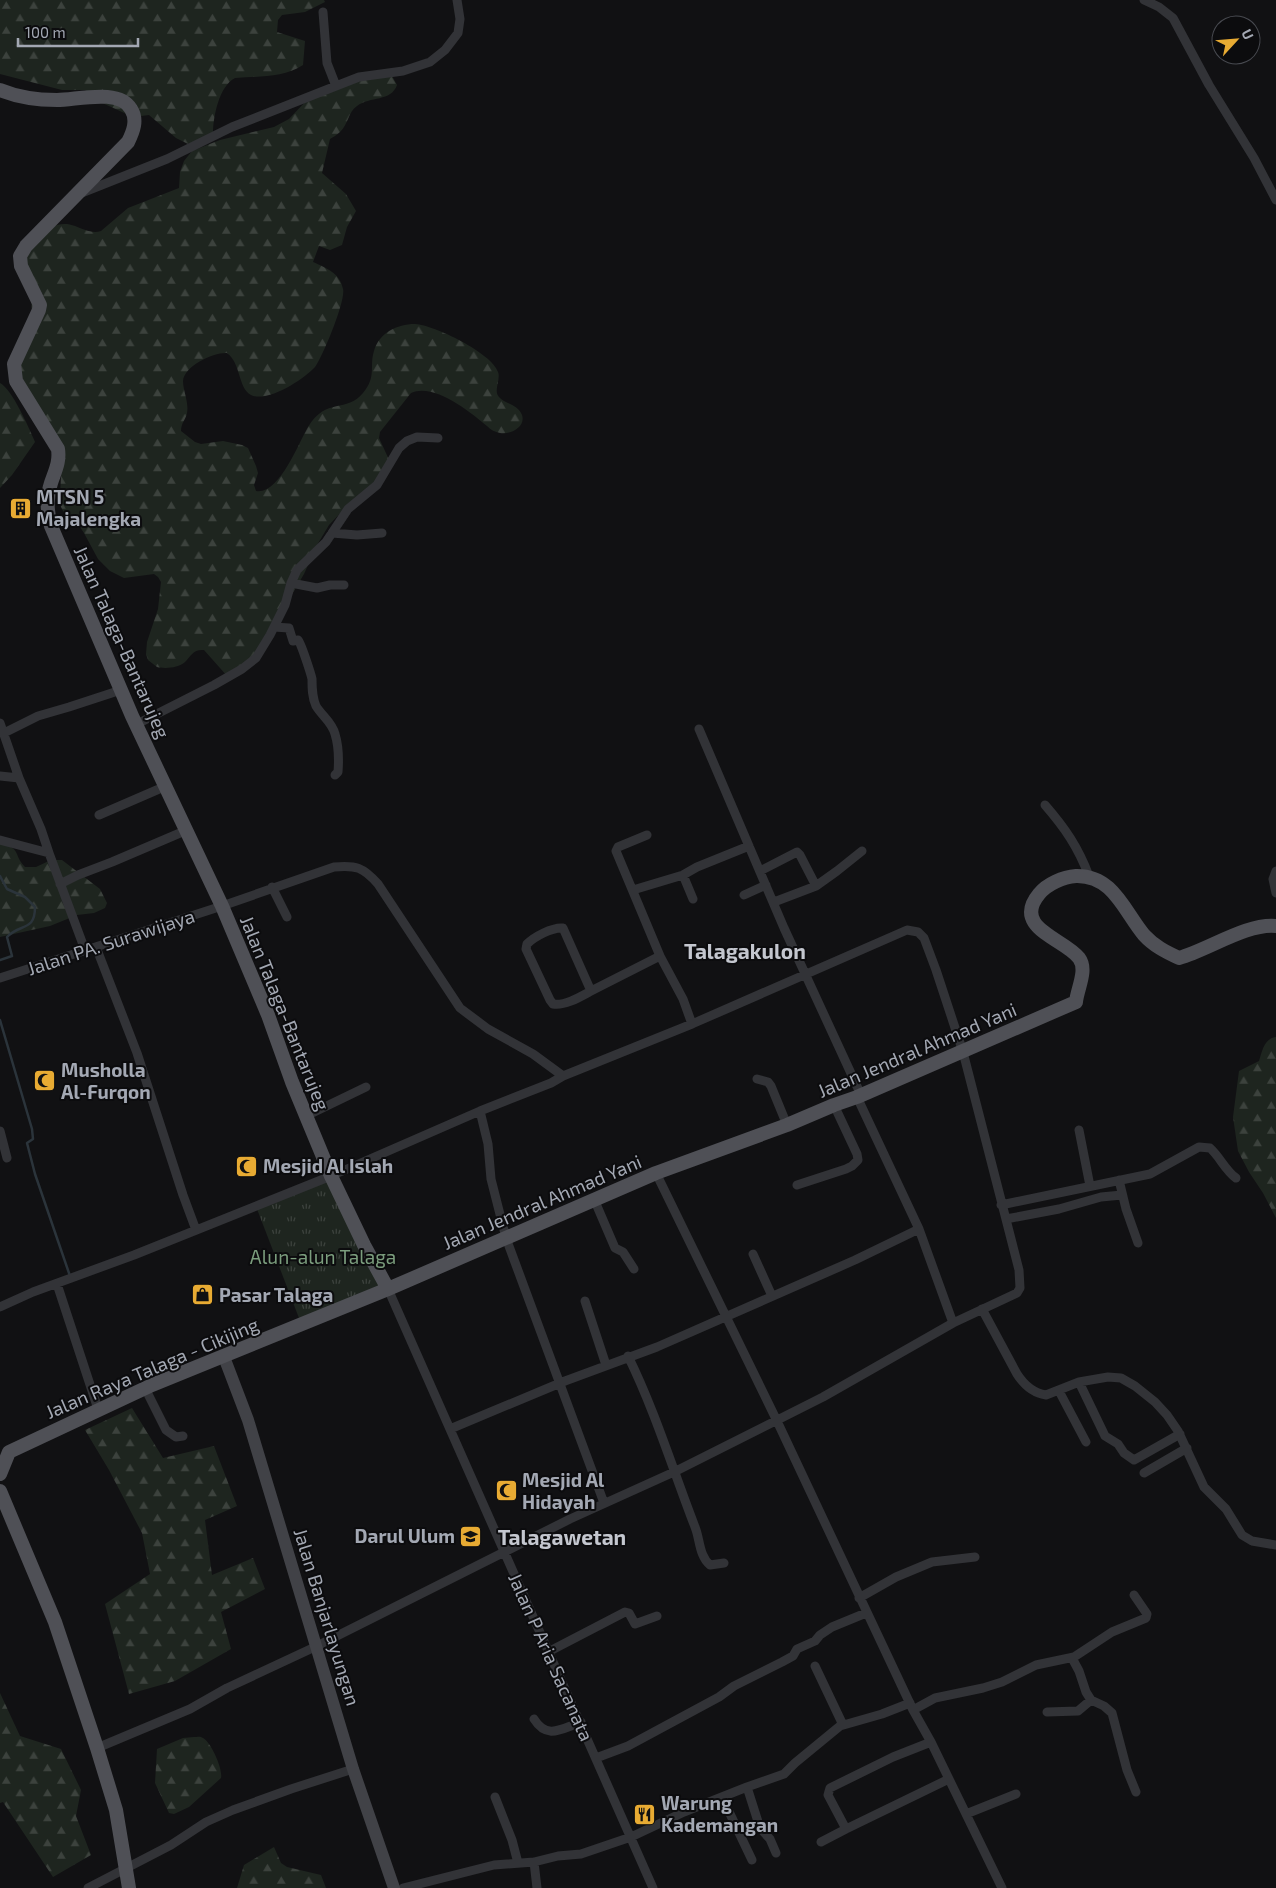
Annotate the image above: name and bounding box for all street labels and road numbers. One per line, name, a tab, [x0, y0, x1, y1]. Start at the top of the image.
street label: Jalan Talaga-Bantarujeg	[70, 542, 175, 742]
street label: Jalan PA. Surawijaya	[24, 904, 197, 979]
street label: Jalan Talaga-Bantarujeg	[236, 912, 335, 1114]
street label: Jalan Jendral Ahmad Yani	[814, 997, 1020, 1102]
street label: Jalan Jendral Ahmad Yani	[439, 1149, 645, 1254]
street label: Jalan Raya Talaga - Cikijing	[42, 1312, 262, 1423]
street label: Jalan Banjarlayungan	[290, 1525, 365, 1708]
street label: Jalan P Aria Sacanata	[504, 1569, 599, 1744]

